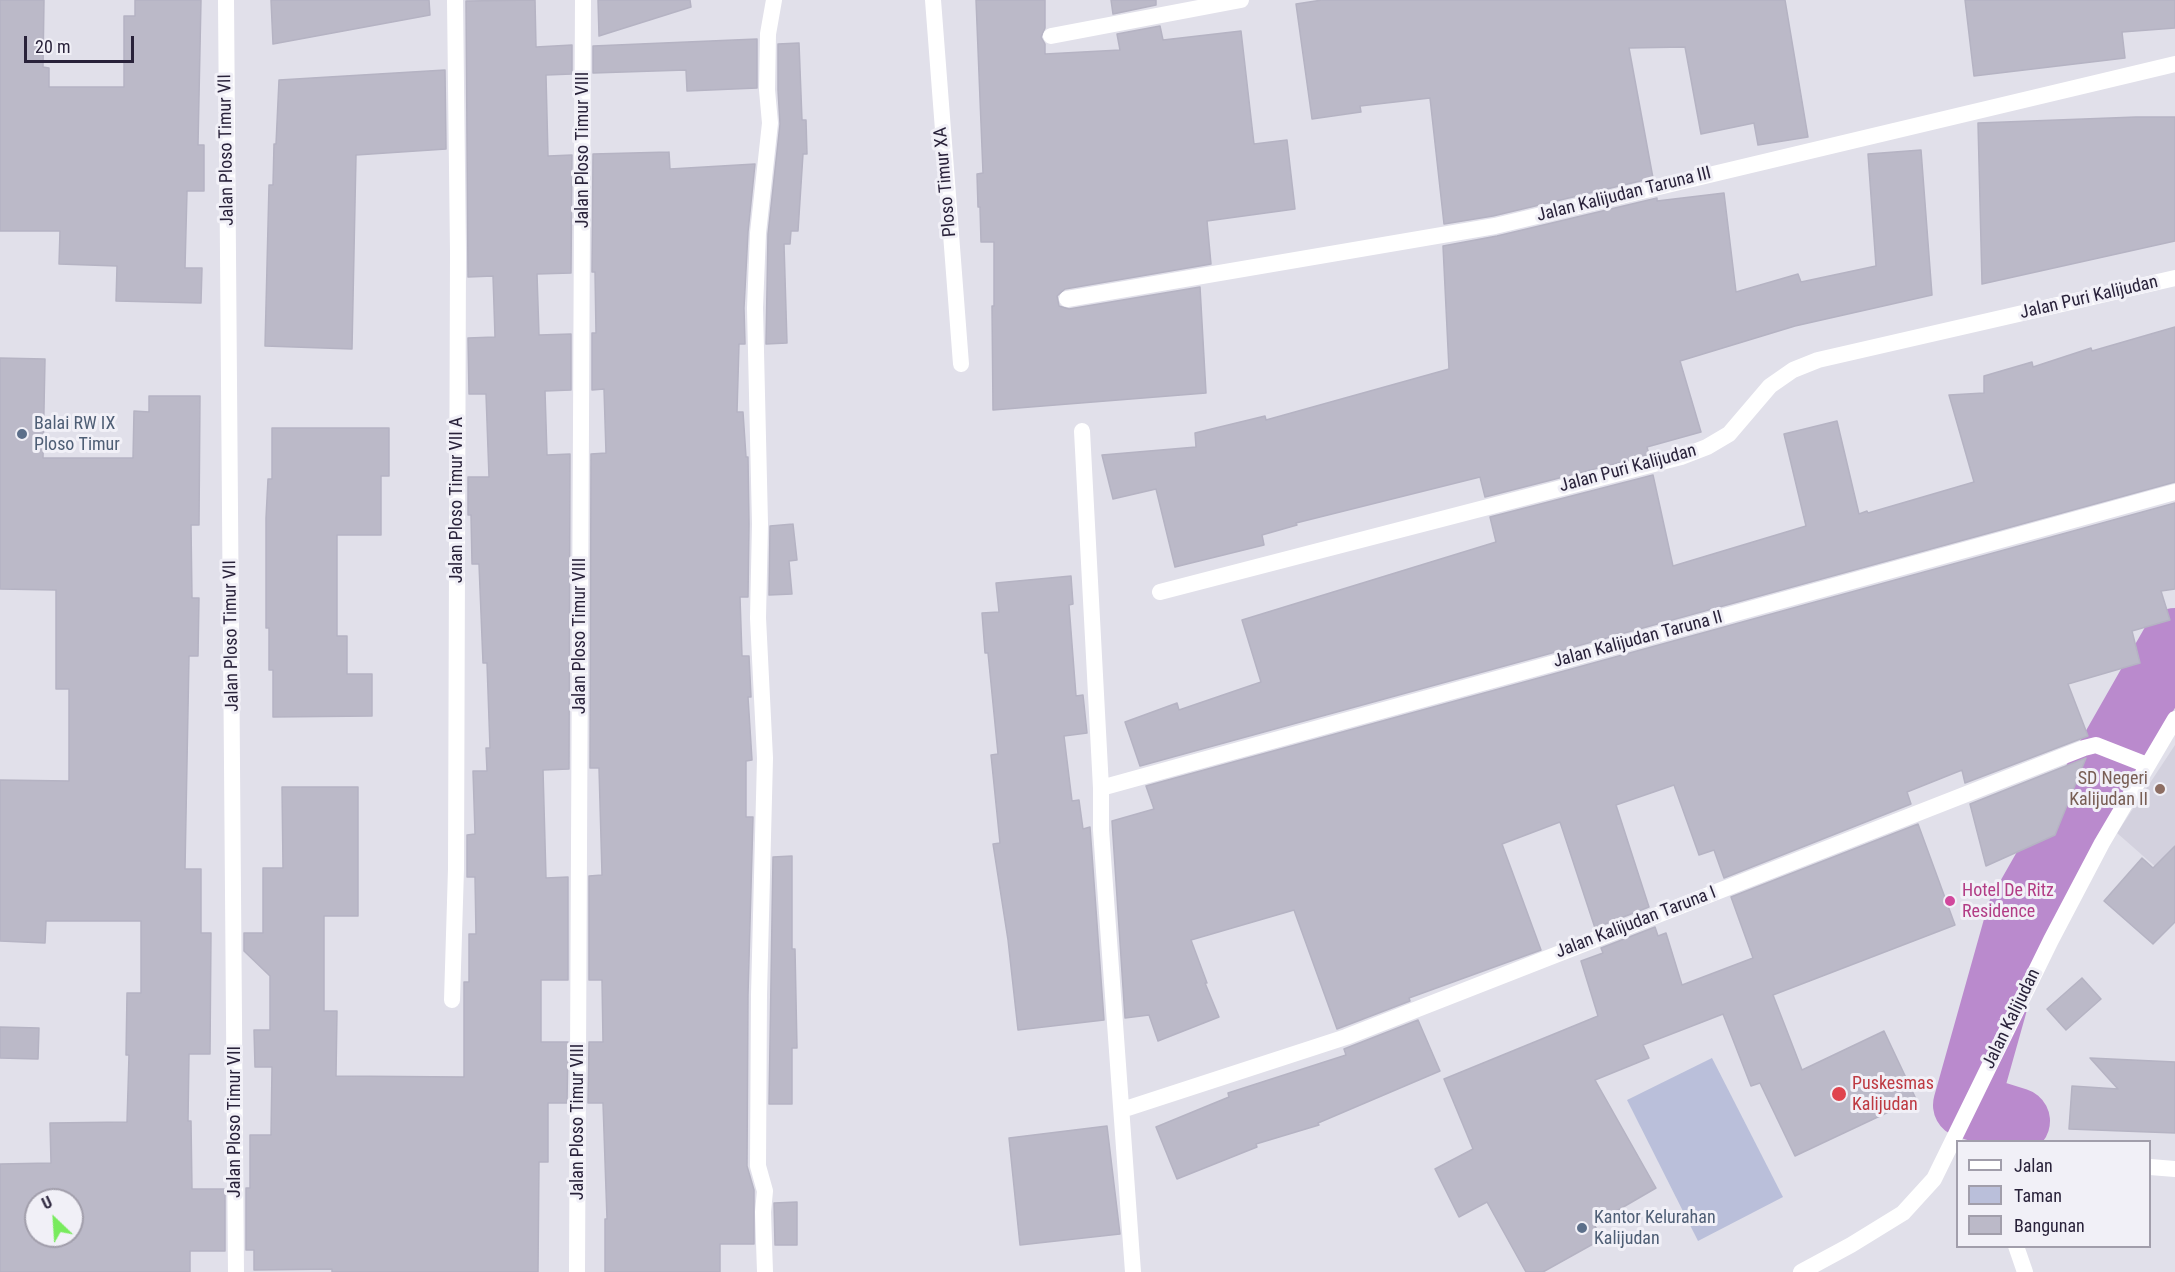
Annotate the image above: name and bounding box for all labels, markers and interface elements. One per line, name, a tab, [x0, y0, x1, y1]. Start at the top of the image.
scale bar	[27, 24, 136, 62]
text: 20 m	[35, 36, 70, 57]
street label: Jalan Ploso Timur VIII	[572, 72, 594, 228]
street label: Jalan Ploso Timur VII	[215, 74, 239, 226]
street label: Ploso Timur XA	[930, 126, 962, 238]
street label: Jalan Kalijudan Taruna III	[1535, 163, 1713, 227]
street label: Jalan Puri Kalijudan	[2018, 272, 2160, 324]
place label: Balai RW IX Ploso Timur	[34, 413, 120, 456]
street label: Jalan Ploso Timur VII A	[446, 417, 468, 583]
marker: Balai RW IX Ploso Timur	[15, 427, 29, 441]
street label: Jalan Puri Kalijudan	[1557, 440, 1699, 498]
street label: Jalan Ploso Timur VIII	[569, 558, 591, 714]
street label: Jalan Ploso Timur VII	[220, 560, 244, 712]
street label: Jalan Kalijudan Taruna II	[1551, 607, 1725, 673]
place label: SD Negeri Kalijudan II	[2069, 768, 2148, 810]
marker: SD Negeri Kalijudan II	[2153, 782, 2167, 796]
place label: Hotel De Ritz Residence	[1962, 880, 2054, 922]
street label: Jalan Kalijudan Taruna I	[1553, 882, 1719, 964]
marker: Hotel De Ritz Residence	[1943, 894, 1957, 908]
street label: Jalan Kalijudan	[1978, 965, 2046, 1073]
street label: Jalan Ploso Timur VIII	[567, 1044, 589, 1200]
street label: Jalan Ploso Timur VII	[224, 1046, 246, 1198]
place label: Puskesmas Kalijudan	[1852, 1073, 1934, 1116]
marker: Puskesmas Kalijudan	[1830, 1085, 1848, 1103]
legend	[1956, 1140, 2151, 1248]
text: Jalan	[2014, 1155, 2053, 1176]
text: Taman	[2014, 1185, 2062, 1206]
north arrow	[24, 1188, 84, 1248]
text: U	[39, 1193, 55, 1214]
place label: Kantor Kelurahan Kalijudan	[1594, 1207, 1716, 1250]
text: Bangunan	[2014, 1215, 2085, 1236]
marker: Kantor Kelurahan Kalijudan	[1575, 1221, 1589, 1235]

